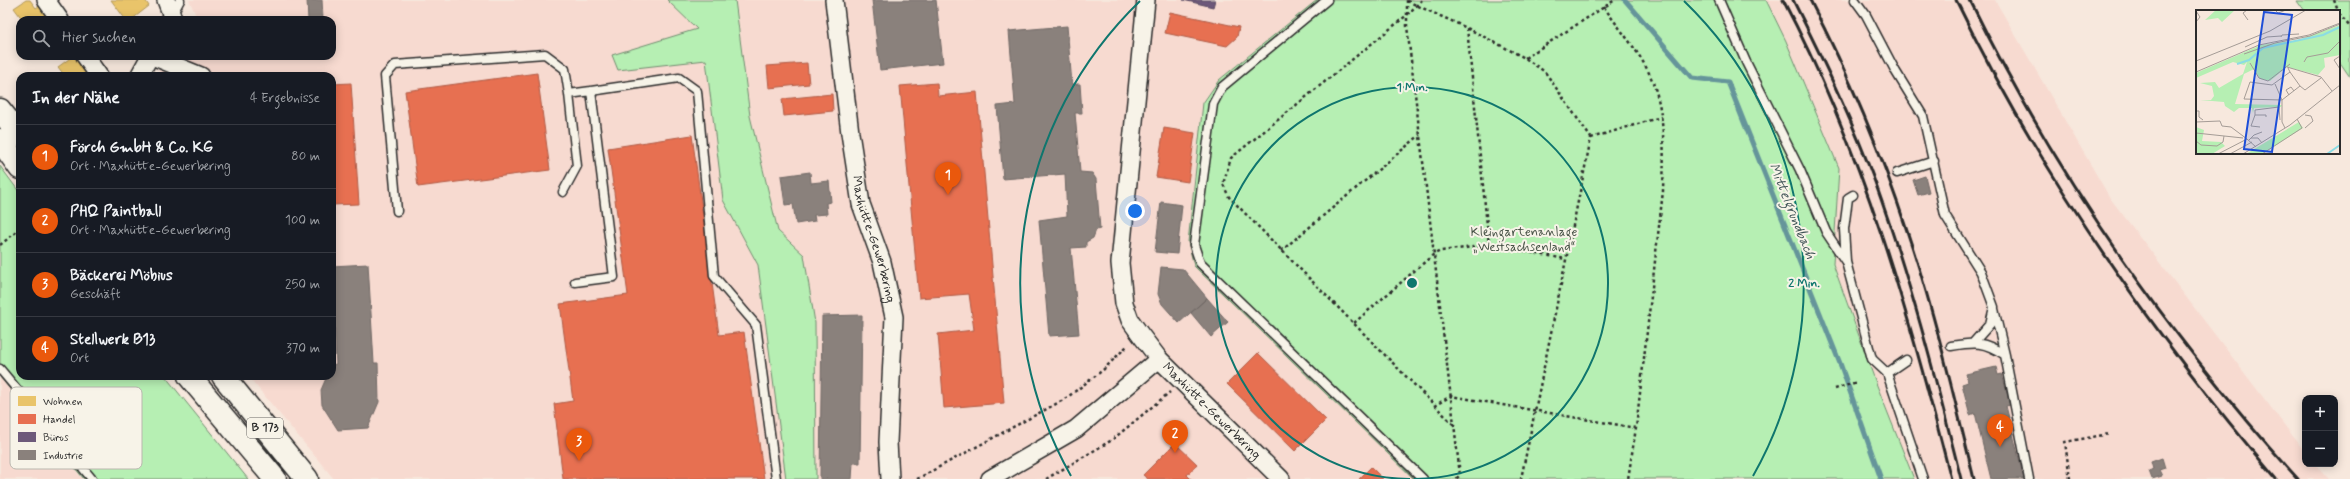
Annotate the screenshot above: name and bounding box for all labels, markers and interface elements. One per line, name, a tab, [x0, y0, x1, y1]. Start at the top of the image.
inset map	[2196, 10, 2340, 154]
search box	[16, 16, 336, 60]
icon: search	[30, 27, 52, 49]
text: Hier suchen	[62, 28, 136, 48]
text: 1 Min.	[1396, 80, 1428, 96]
text: In der Nähe	[32, 87, 120, 109]
text: 4 Ergebnisse	[250, 90, 320, 107]
text: Förch GmbH & Co. KG	[70, 138, 213, 158]
text: 1	[42, 148, 48, 165]
text: 80 m	[291, 148, 320, 165]
text: Ort · Maxhütte-Gewerbering	[70, 158, 231, 175]
water label: Mittelgrundbach	[1763, 160, 1820, 263]
pin: 1	[935, 162, 961, 195]
street label: Maxhütte-Gewerbering	[848, 174, 899, 305]
your location	[1125, 201, 1145, 221]
text: PHQ Paintball	[70, 202, 161, 222]
text: 2	[42, 212, 48, 229]
text: 100 m	[285, 212, 320, 229]
text: Ort · Maxhütte-Gewerbering	[70, 222, 231, 239]
park label: Kleingartenanlage „Westsachsenland“	[1471, 224, 1578, 256]
text: Bäckerei Möbius	[70, 266, 173, 286]
text: 3	[42, 276, 48, 293]
text: 250 m	[285, 276, 320, 293]
centre of rings	[1405, 276, 1419, 290]
text: 2 Min.	[1788, 276, 1820, 292]
text: Geschäft	[70, 286, 121, 303]
text: Stellwerk B13	[70, 330, 155, 350]
text: 4	[41, 340, 49, 357]
text: 370 m	[286, 340, 320, 357]
text: Ort	[70, 350, 89, 367]
street label: Maxhütte-Gewerbering	[1159, 359, 1265, 464]
legend	[10, 387, 142, 469]
text: Wohnen	[43, 395, 82, 409]
map controls	[2302, 395, 2338, 467]
button: +	[2302, 395, 2338, 431]
text: Handel	[43, 413, 76, 427]
pin: 4	[1987, 414, 2013, 447]
road number: B 173	[247, 418, 283, 438]
pin: 2	[1162, 420, 1188, 453]
pin: 3	[566, 428, 592, 461]
text: Büros	[43, 431, 69, 445]
button: −	[2302, 431, 2338, 467]
text: Industrie	[43, 449, 83, 463]

